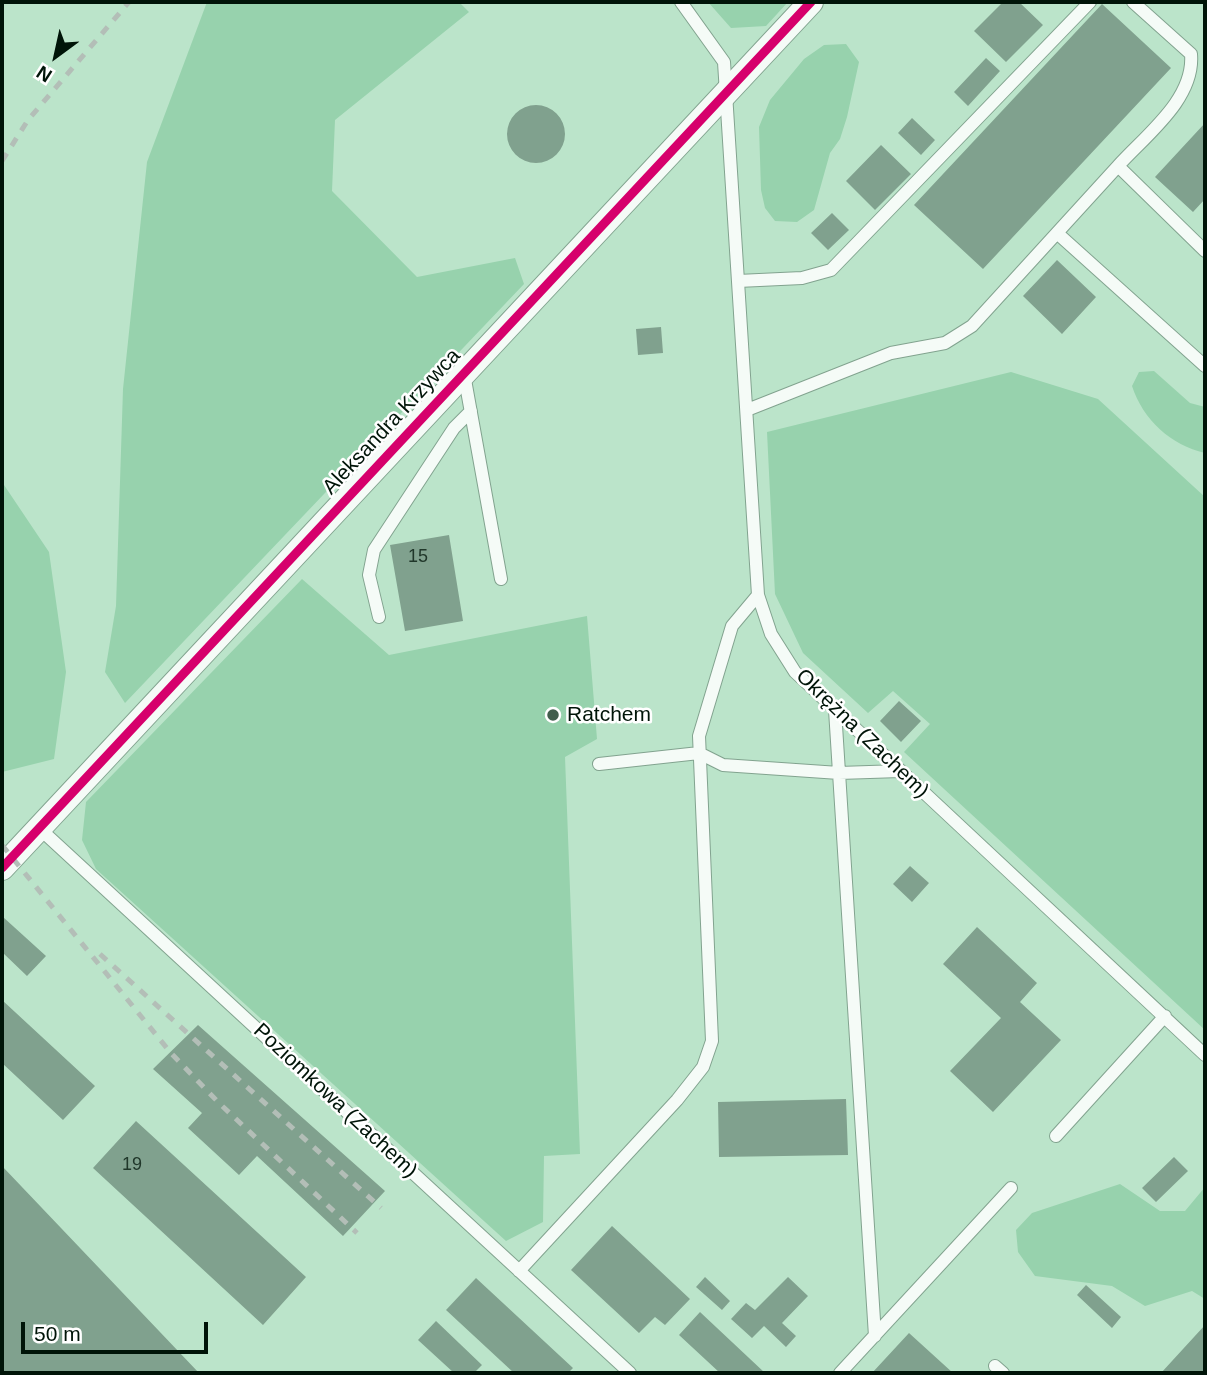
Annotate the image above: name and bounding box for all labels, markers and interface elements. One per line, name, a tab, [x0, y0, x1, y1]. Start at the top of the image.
north arrow	[21, 21, 91, 91]
text: N	[33, 61, 56, 87]
street label: Aleksandra Krzywca	[318, 344, 466, 500]
house number: 15	[408, 546, 428, 568]
street label: Okrężna (Zachem)	[790, 664, 934, 804]
place label: Ratchem	[567, 702, 651, 728]
marker: Ratchem	[545, 707, 561, 723]
street label: Poziomkowa (Zachem)	[248, 1019, 422, 1183]
house number: 19	[122, 1154, 142, 1176]
scale bar	[24, 1308, 212, 1352]
text: 50 m	[34, 1322, 81, 1345]

